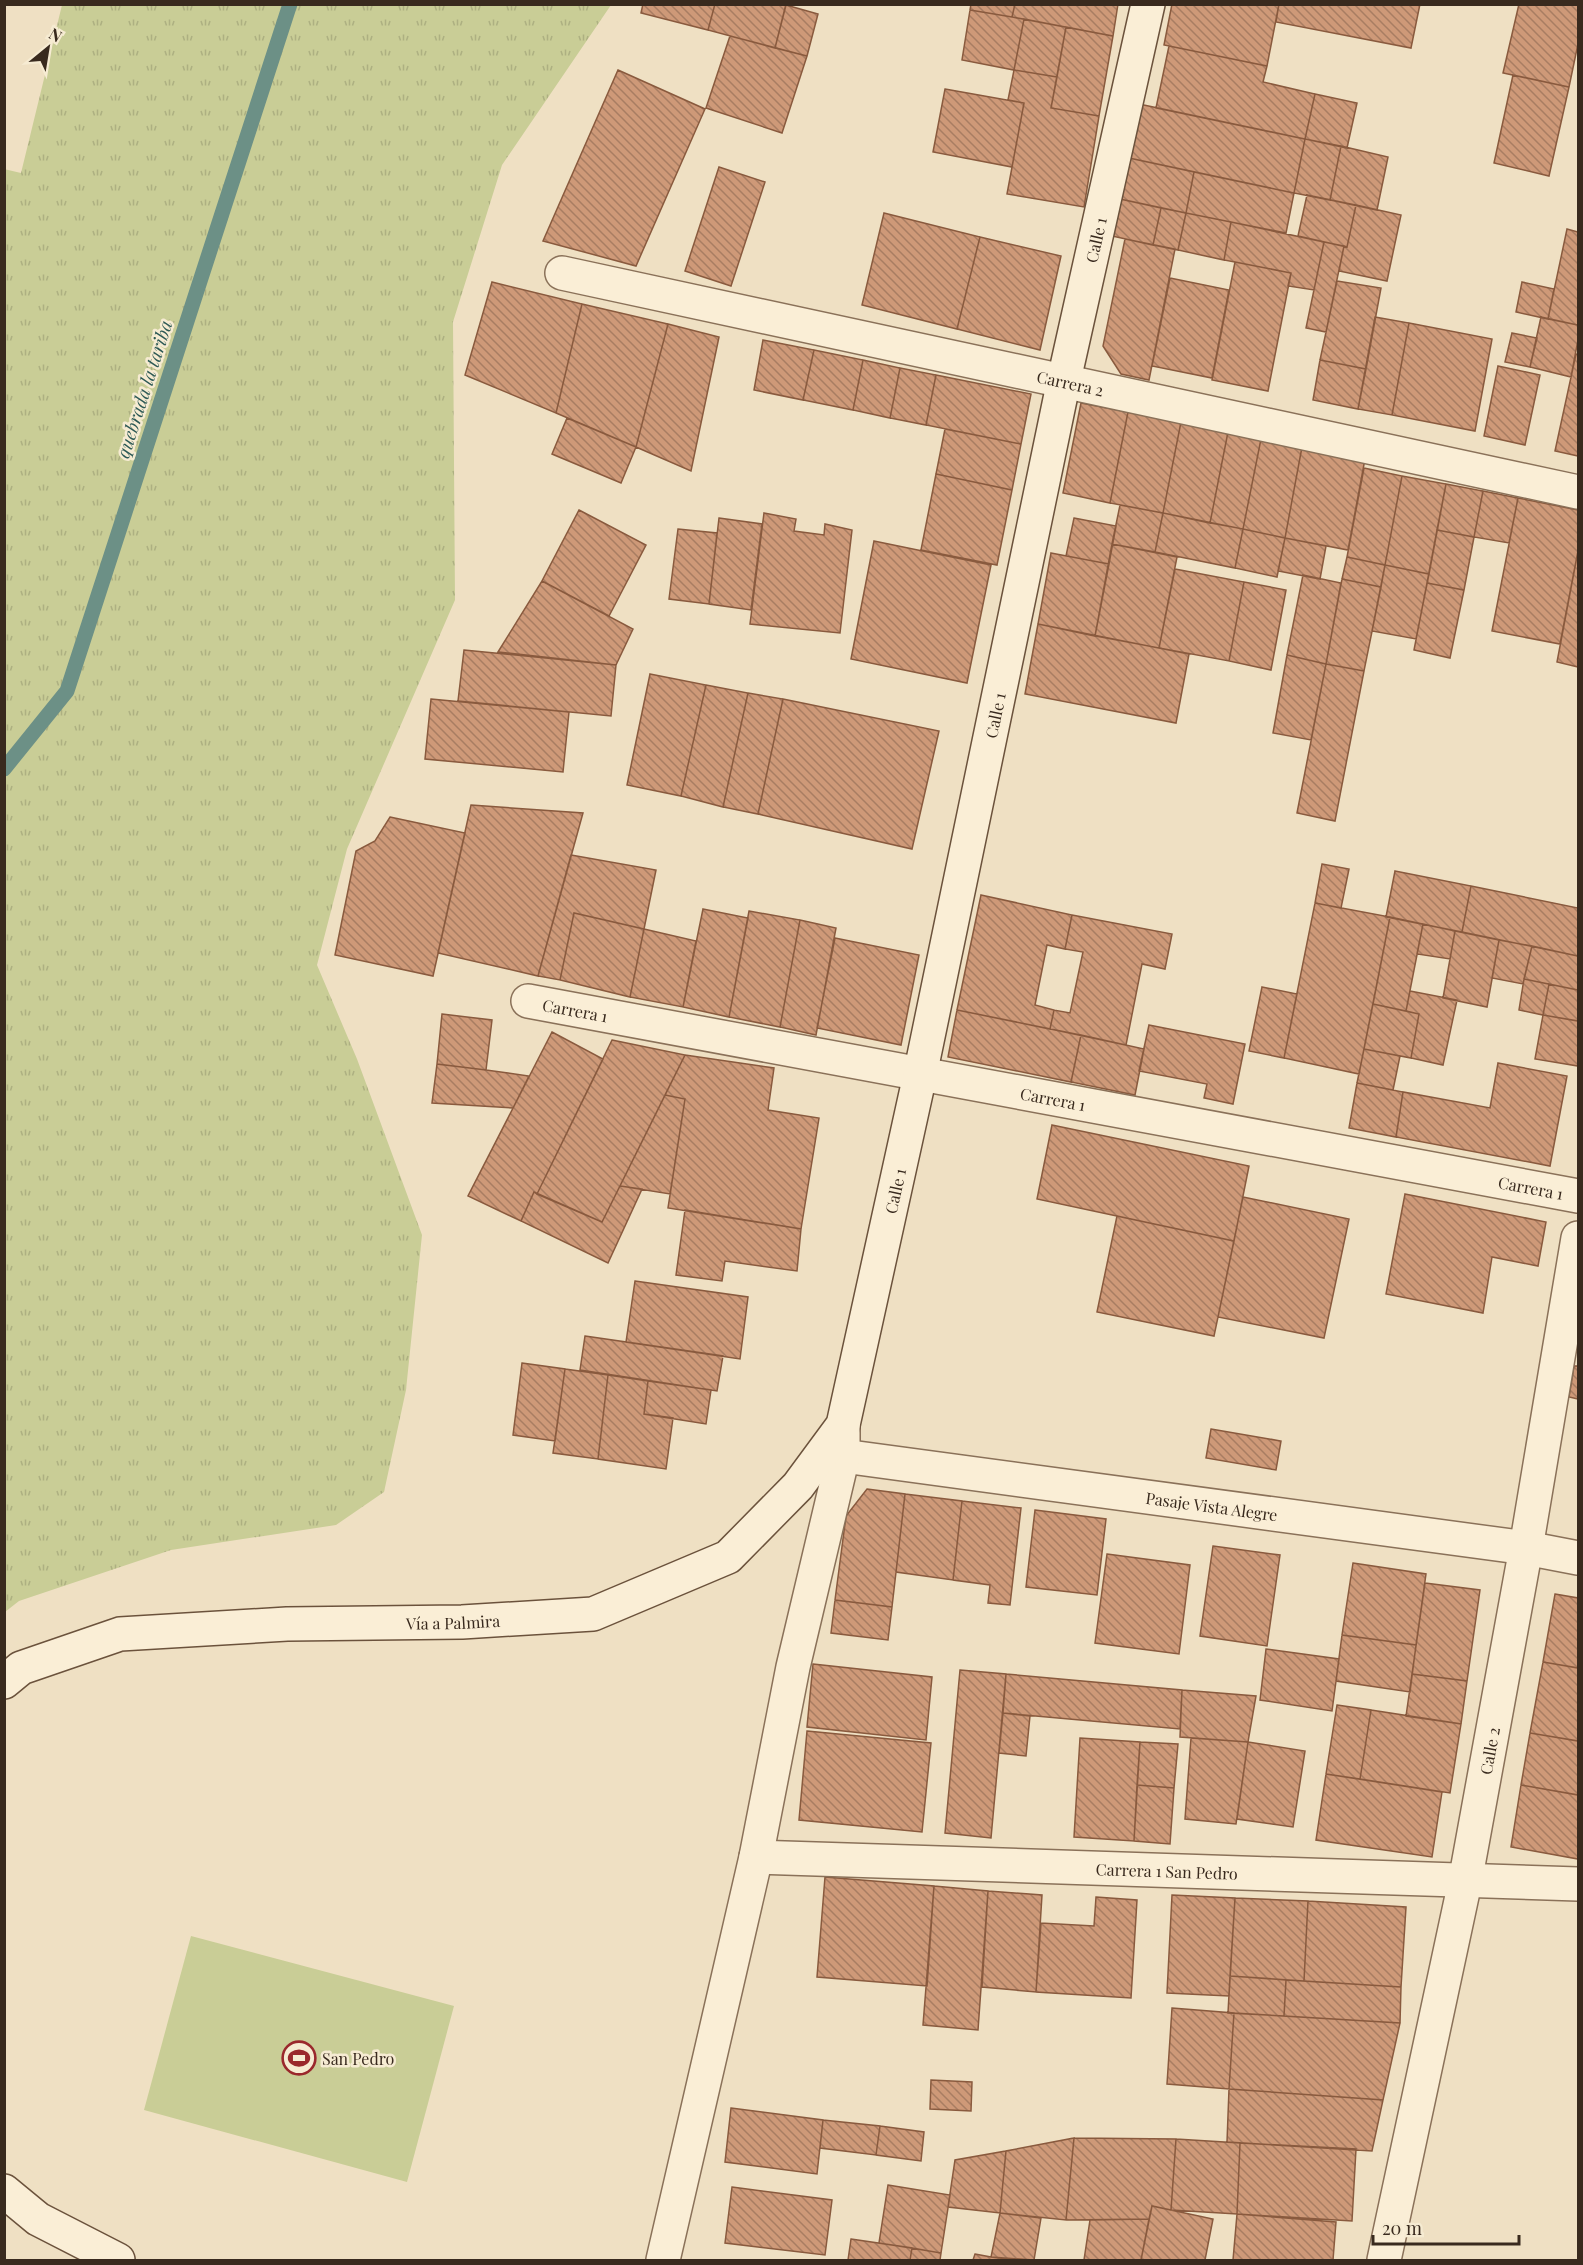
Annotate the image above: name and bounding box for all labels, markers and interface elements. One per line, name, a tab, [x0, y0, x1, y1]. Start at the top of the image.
north arrow	[18, 18, 78, 78]
text: N	[45, 23, 66, 47]
street label: Calle 1	[1080, 215, 1111, 265]
water label: quebrada la tariba	[110, 317, 178, 461]
street label: Carrera 2	[1035, 365, 1106, 400]
street label: Calle 1	[980, 691, 1009, 740]
street label: Carrera 1	[541, 993, 610, 1026]
street label: Carrera 1	[1019, 1082, 1087, 1115]
street label: Calle 1	[879, 1166, 910, 1216]
street label: Carrera 1	[1497, 1171, 1565, 1204]
street label: Pasaje Vista Alegre	[1145, 1486, 1279, 1525]
street label: Vía a Palmira	[405, 1609, 501, 1633]
street label: Calle 2	[1474, 1725, 1504, 1776]
street label: Carrera 1 San Pedro	[1095, 1858, 1238, 1883]
sports icon: San Pedro	[281, 2040, 317, 2076]
place label: San Pedro	[322, 2048, 395, 2069]
scale bar	[1373, 2208, 1518, 2246]
text: 20 m	[1382, 2216, 1422, 2240]

